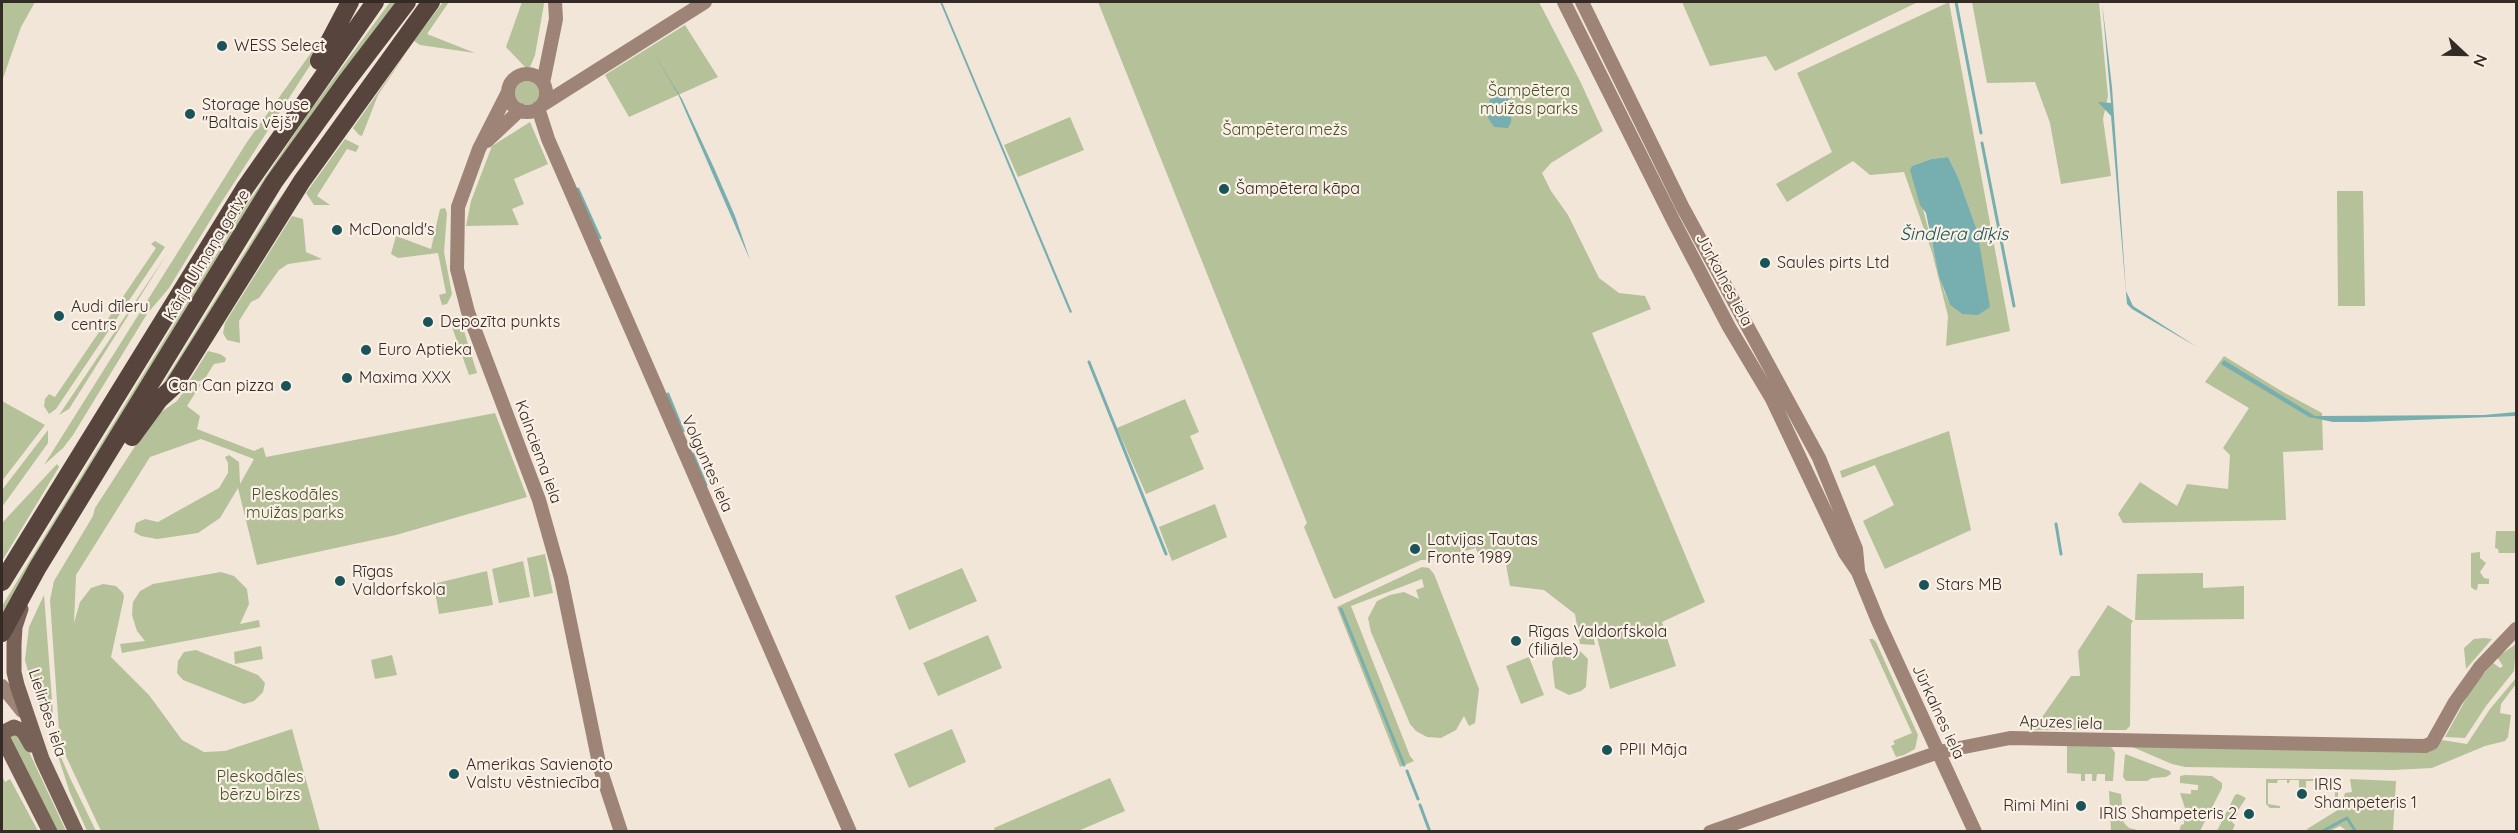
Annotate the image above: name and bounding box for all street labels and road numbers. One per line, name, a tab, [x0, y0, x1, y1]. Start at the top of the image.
street label: Kārļa Ulmaņa gatve	[160, 186, 254, 324]
street label: Jūrkalnes iela	[1692, 230, 1756, 330]
street label: Kalnciema iela	[510, 398, 566, 506]
street label: Volguntes iela	[677, 413, 737, 515]
street label: Jūrkalnes iela	[1908, 662, 1968, 762]
street label: Lielirbes iela	[24, 667, 70, 759]
street label: Apuzes iela	[2019, 712, 2103, 734]

